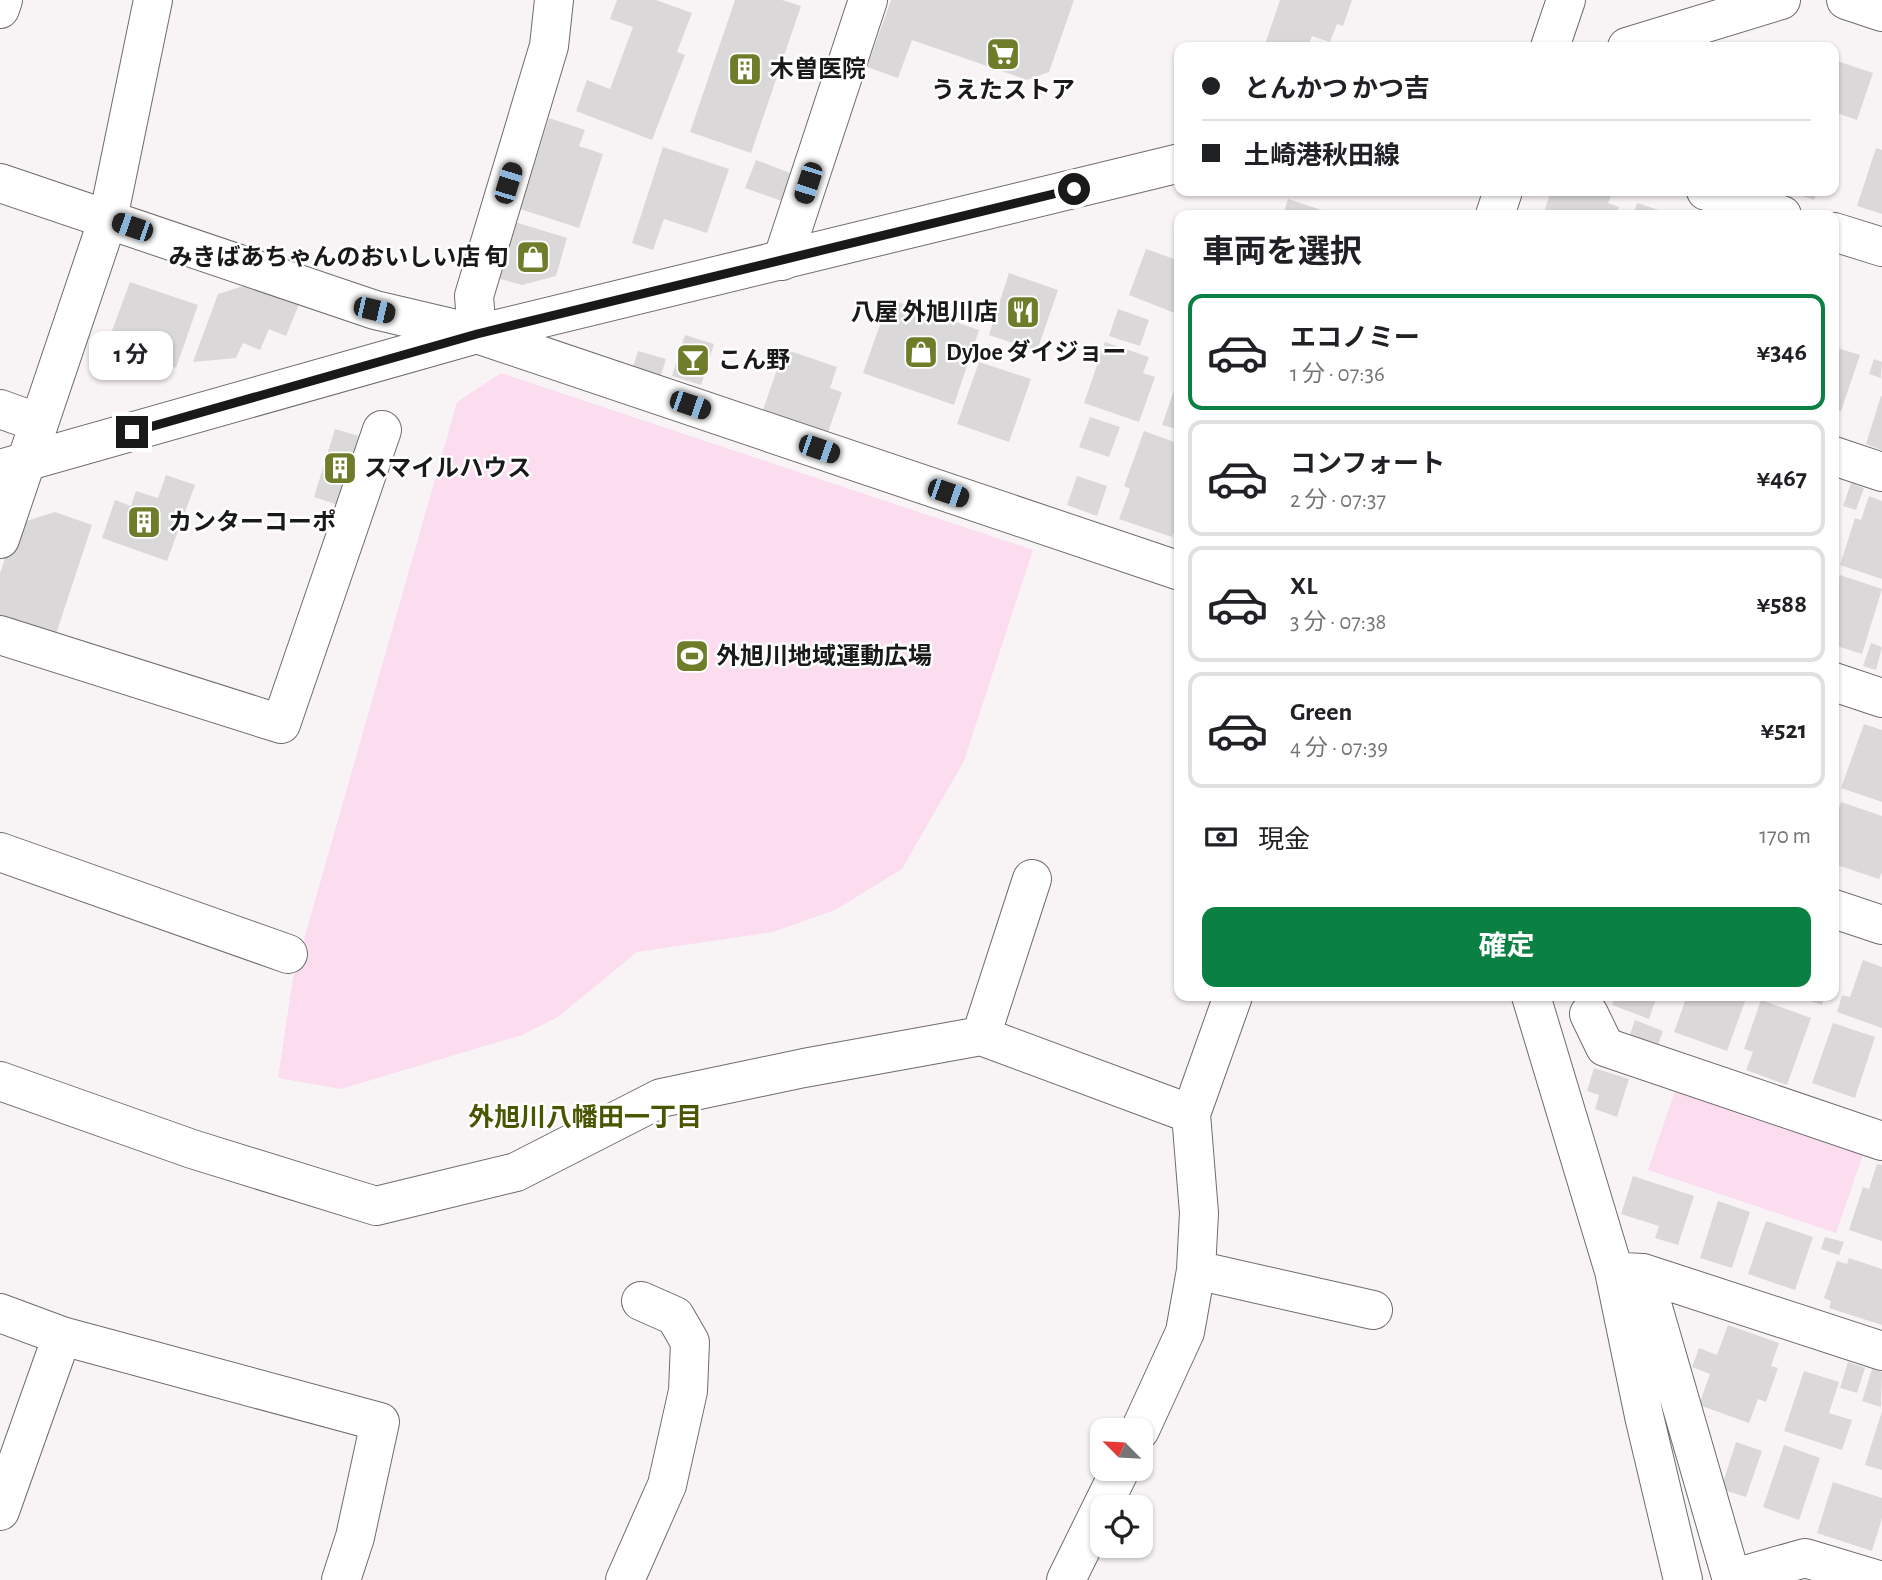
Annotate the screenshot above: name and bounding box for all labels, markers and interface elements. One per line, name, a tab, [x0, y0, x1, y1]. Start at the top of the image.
supermarket icon: うえたストア	[984, 35, 1022, 73]
building icon: 木曽医院	[726, 50, 764, 88]
place label: 木曽医院	[770, 56, 866, 82]
text: とんかつ かつ吉	[1244, 76, 1430, 102]
place label: うえたストア	[931, 78, 1075, 103]
text: 土崎港秋田線	[1244, 143, 1400, 169]
car	[492, 160, 525, 206]
car	[792, 160, 825, 206]
route start	[1058, 173, 1090, 205]
car	[109, 210, 156, 244]
text: 車両を選択	[1202, 236, 1362, 268]
shop icon: みきばあちゃんのおいしい店 旬	[514, 238, 552, 276]
place label: みきばあちゃんのおいしい店 旬	[168, 244, 508, 270]
restaurant icon: 八屋 外旭川店	[1004, 293, 1042, 331]
car	[352, 295, 397, 325]
place label: 八屋 外旭川店	[850, 299, 998, 325]
icon: car	[1206, 321, 1269, 384]
text: エコノミー	[1290, 325, 1420, 351]
callout: 1 分	[90, 330, 174, 380]
shop icon: DyJoe ダイジョー	[902, 333, 940, 371]
place label: DyJoe ダイジョー	[946, 339, 1126, 365]
text: ¥346	[1756, 339, 1807, 365]
bar icon: こん野	[674, 341, 712, 379]
text: 1 分	[114, 344, 148, 367]
place label: こん野	[718, 348, 790, 373]
text: 1 分 · 07:36	[1290, 363, 1385, 386]
car	[667, 388, 714, 422]
route end	[116, 416, 148, 448]
car	[796, 432, 843, 466]
icon: car	[1206, 447, 1269, 510]
building icon: スマイルハウス	[321, 449, 359, 487]
text: コンフォート	[1290, 451, 1445, 477]
place label: スマイルハウス	[364, 456, 531, 481]
text: ¥467	[1756, 465, 1807, 491]
car	[925, 476, 972, 510]
text: 2 分 · 07:37	[1290, 489, 1386, 512]
building icon: カンターコーポ	[125, 503, 163, 541]
place label: カンターコーポ	[168, 509, 336, 535]
icon: car	[1206, 573, 1269, 636]
text: XL	[1290, 573, 1317, 599]
text: ¥588	[1756, 591, 1807, 617]
text: 3 分 · 07:38	[1290, 611, 1387, 634]
sports icon: 外旭川地域運動広場	[673, 637, 711, 675]
place label: 外旭川地域運動広場	[716, 643, 932, 669]
icon: car	[1206, 699, 1269, 762]
text: Green	[1290, 699, 1352, 725]
text: ¥521	[1760, 717, 1807, 743]
text: 4 分 · 07:39	[1290, 737, 1388, 760]
icon: cash	[1202, 818, 1240, 856]
text: 170 m	[1759, 825, 1811, 848]
text: 現金	[1258, 827, 1310, 853]
button: 確定	[1202, 907, 1811, 987]
district label: 外旭川八幡田一丁目	[468, 1103, 702, 1131]
north arrow	[1090, 1418, 1153, 1480]
map controls	[1090, 1418, 1153, 1558]
button: locate	[1090, 1495, 1153, 1558]

